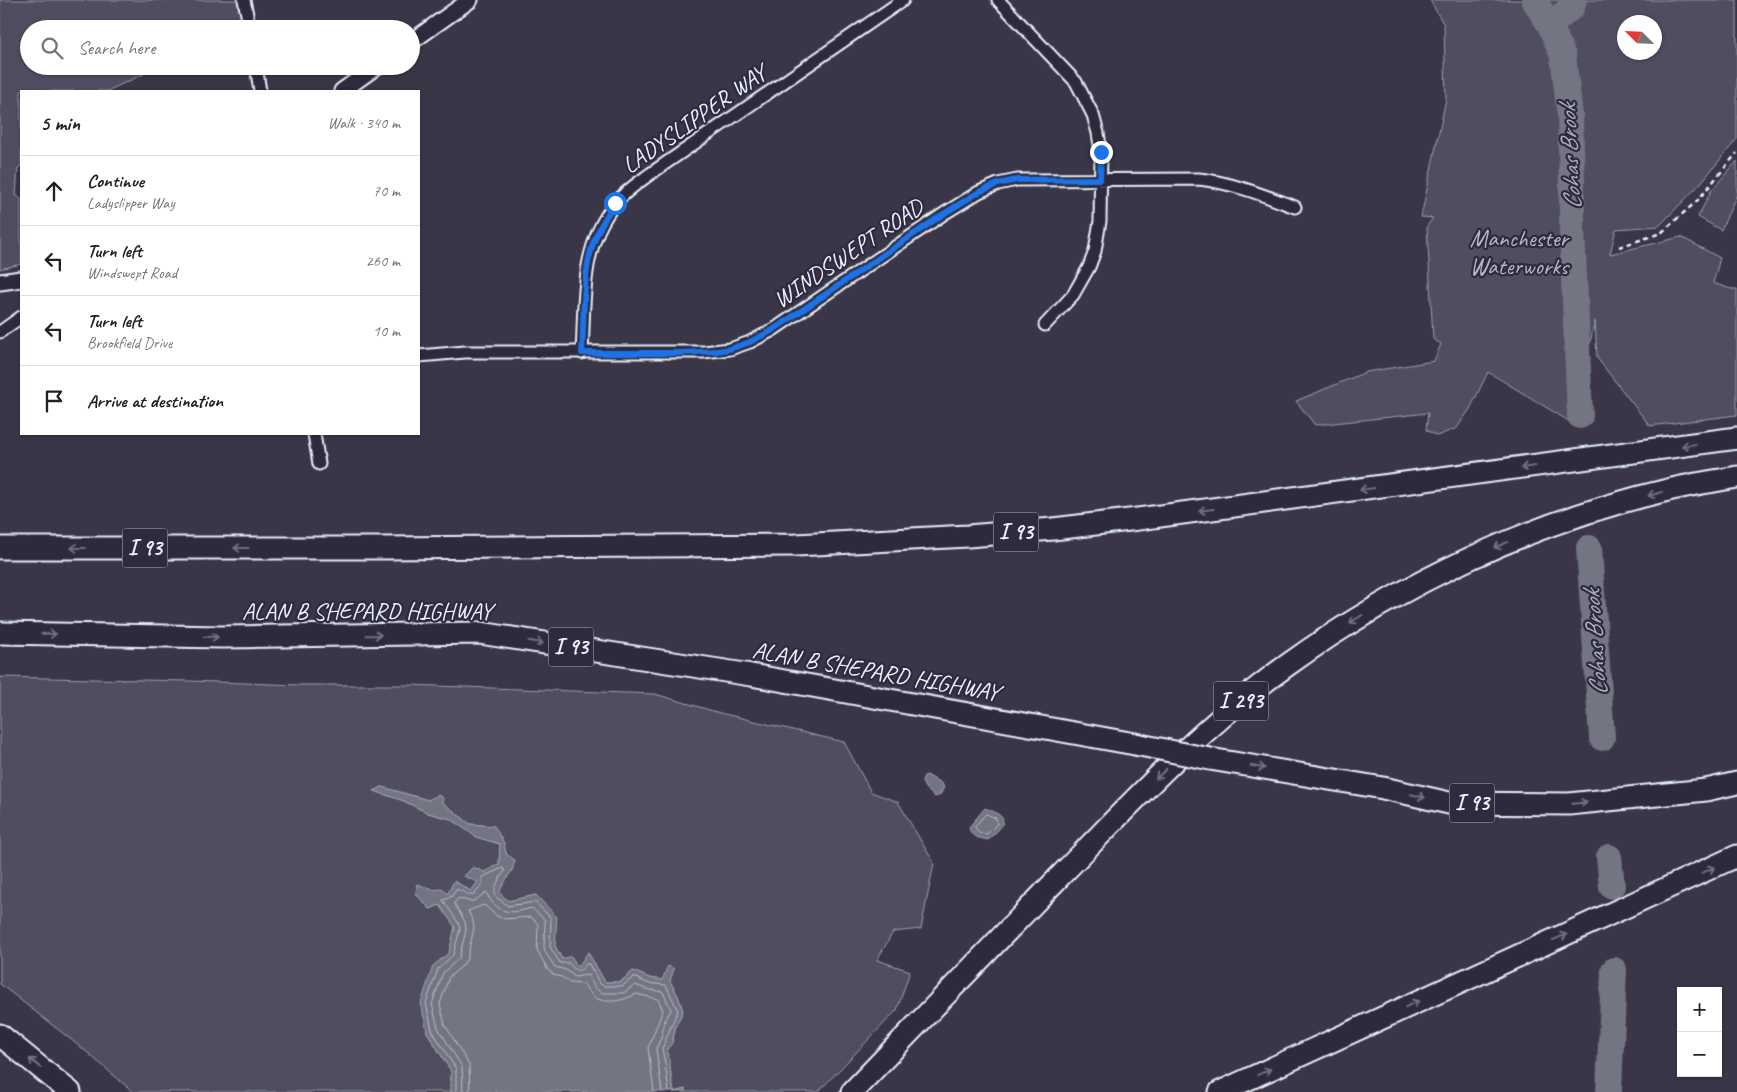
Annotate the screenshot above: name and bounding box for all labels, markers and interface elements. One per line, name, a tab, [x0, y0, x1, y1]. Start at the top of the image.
north arrow	[1617, 15, 1662, 60]
search box	[20, 20, 420, 75]
icon: search	[38, 34, 66, 62]
text: Search here	[78, 36, 155, 60]
street label: LADYSLIPPER WAY	[616, 55, 776, 180]
water label: Cohas Brook	[1551, 99, 1589, 210]
text: 5 min	[40, 110, 80, 136]
text: Walk · 340 m	[328, 113, 400, 133]
route end	[1090, 141, 1113, 164]
text: Continue	[87, 169, 144, 193]
icon: ahead	[40, 177, 68, 205]
text: 70 m	[373, 181, 400, 201]
street label: WINDSWEPT ROAD	[767, 191, 930, 314]
route start	[604, 192, 627, 215]
text: Ladyslipper Way	[87, 193, 175, 213]
park label: Manchester Waterworks	[1470, 223, 1570, 281]
text: Turn left	[87, 239, 142, 263]
icon: left	[40, 247, 68, 275]
text: 260 m	[366, 251, 400, 271]
text: Windswept Road	[87, 263, 177, 283]
text: Turn left	[87, 309, 142, 333]
icon: left	[40, 317, 68, 345]
text: 10 m	[373, 321, 400, 341]
text: Brookfield Drive	[87, 333, 172, 353]
icon: arrive	[40, 387, 68, 415]
text: Arrive at destination	[87, 389, 223, 413]
one-way arrow	[1681, 440, 1697, 450]
one-way arrow	[1520, 462, 1536, 472]
one-way arrow	[1359, 484, 1375, 494]
one-way arrow	[1647, 490, 1663, 499]
one-way arrow	[1198, 506, 1214, 516]
road number: I 93	[994, 512, 1038, 552]
road number: I 93	[122, 528, 168, 568]
one-way arrow	[1494, 541, 1509, 550]
one-way arrow	[71, 543, 87, 553]
one-way arrow	[233, 543, 250, 553]
water label: Cohas Brook	[1575, 584, 1615, 697]
street label: ALAN B SHEPARD HIGHWAY	[242, 596, 497, 626]
one-way arrow	[1350, 614, 1364, 624]
road number: I 93	[548, 628, 594, 666]
one-way arrow	[40, 629, 56, 639]
one-way arrow	[365, 630, 381, 640]
one-way arrow	[202, 632, 219, 642]
street label: ALAN B SHEPARD HIGHWAY	[750, 635, 1007, 708]
one-way arrow	[527, 637, 543, 647]
road number: I 293	[1214, 681, 1268, 720]
one-way arrow	[1250, 763, 1266, 773]
one-way arrow	[1154, 768, 1167, 780]
road number: I 93	[1450, 784, 1494, 822]
one-way arrow	[1409, 792, 1425, 801]
one-way arrow	[1571, 798, 1587, 808]
one-way arrow	[1700, 864, 1715, 874]
one-way arrow	[1552, 931, 1567, 941]
map controls	[1677, 987, 1722, 1077]
button: +	[1677, 987, 1722, 1032]
one-way arrow	[1404, 999, 1419, 1009]
button: −	[1677, 1032, 1722, 1077]
one-way arrow	[29, 1058, 42, 1069]
one-way arrow	[1256, 1066, 1271, 1076]

